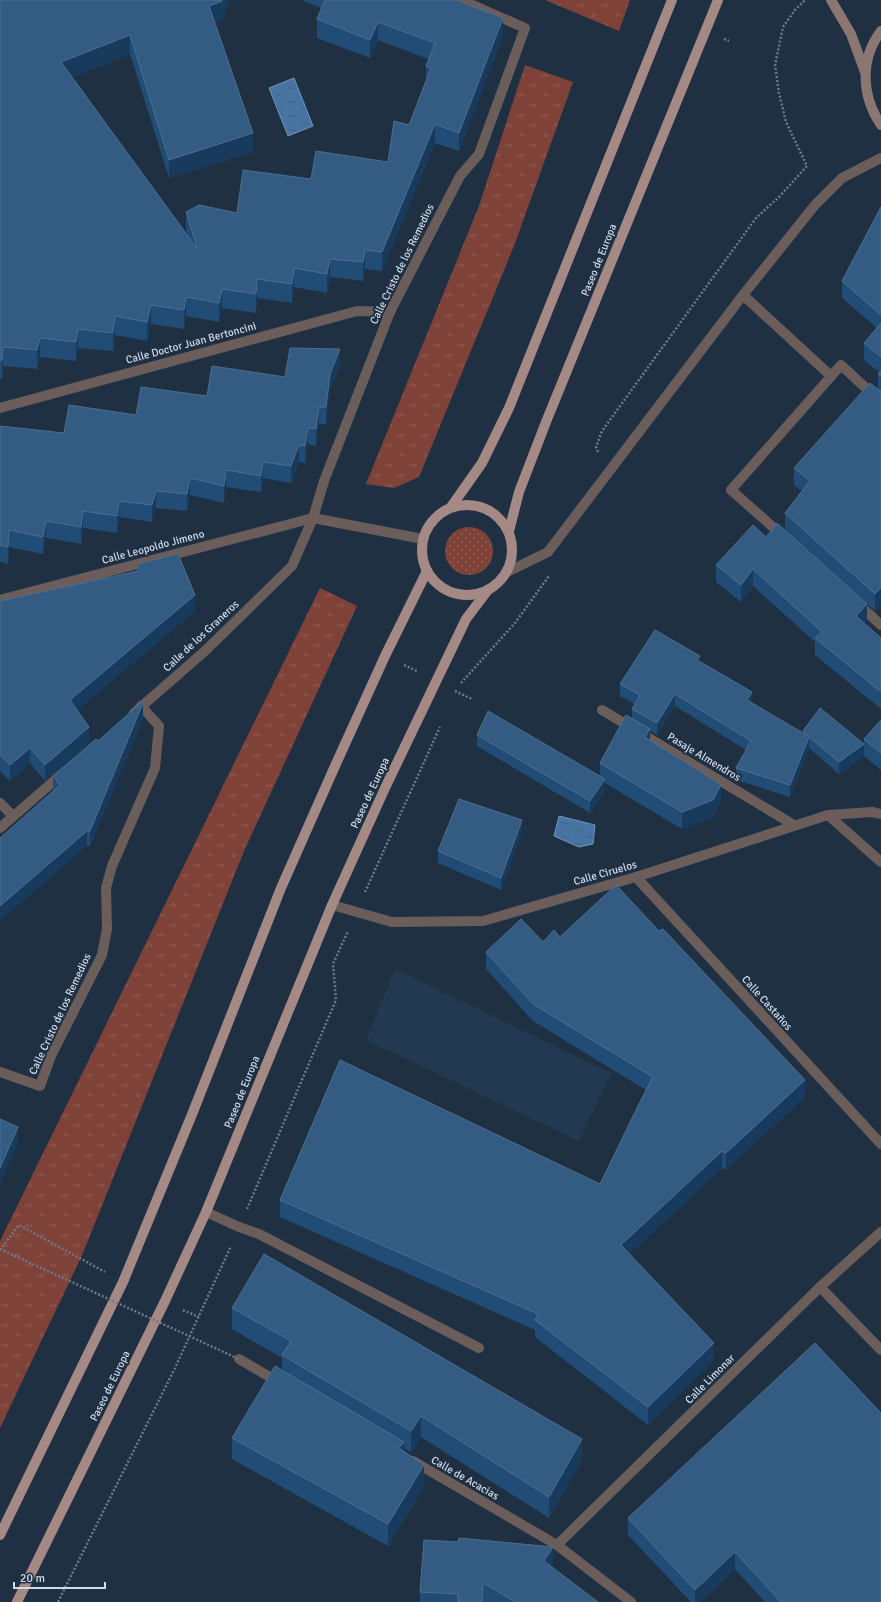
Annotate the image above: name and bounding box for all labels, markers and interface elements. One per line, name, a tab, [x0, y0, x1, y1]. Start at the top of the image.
street label: Calle Cristo de los Remedios	[367, 202, 437, 326]
street label: Paseo de Europa	[579, 222, 620, 298]
street label: Calle Doctor Juan Bertoncini	[124, 319, 258, 367]
street label: Calle Leopoldo Jimeno	[100, 527, 206, 567]
street label: Calle de los Graneros	[161, 597, 242, 674]
street label: Pasaje Almendros	[665, 730, 743, 784]
street label: Paseo de Europa	[348, 755, 392, 831]
street label: Calle Ciruelos	[572, 858, 638, 888]
street label: Calle Cristo de los Remedios	[26, 951, 94, 1077]
street label: Calle Castaños	[739, 973, 795, 1033]
street label: Paseo de Europa	[222, 1054, 263, 1130]
street label: Paseo de Europa	[87, 1348, 133, 1423]
street label: Calle Limonar	[682, 1351, 738, 1407]
street label: Calle de Acacias	[429, 1453, 501, 1503]
scale bar	[14, 1564, 105, 1590]
text: 20 m	[20, 1571, 45, 1586]

